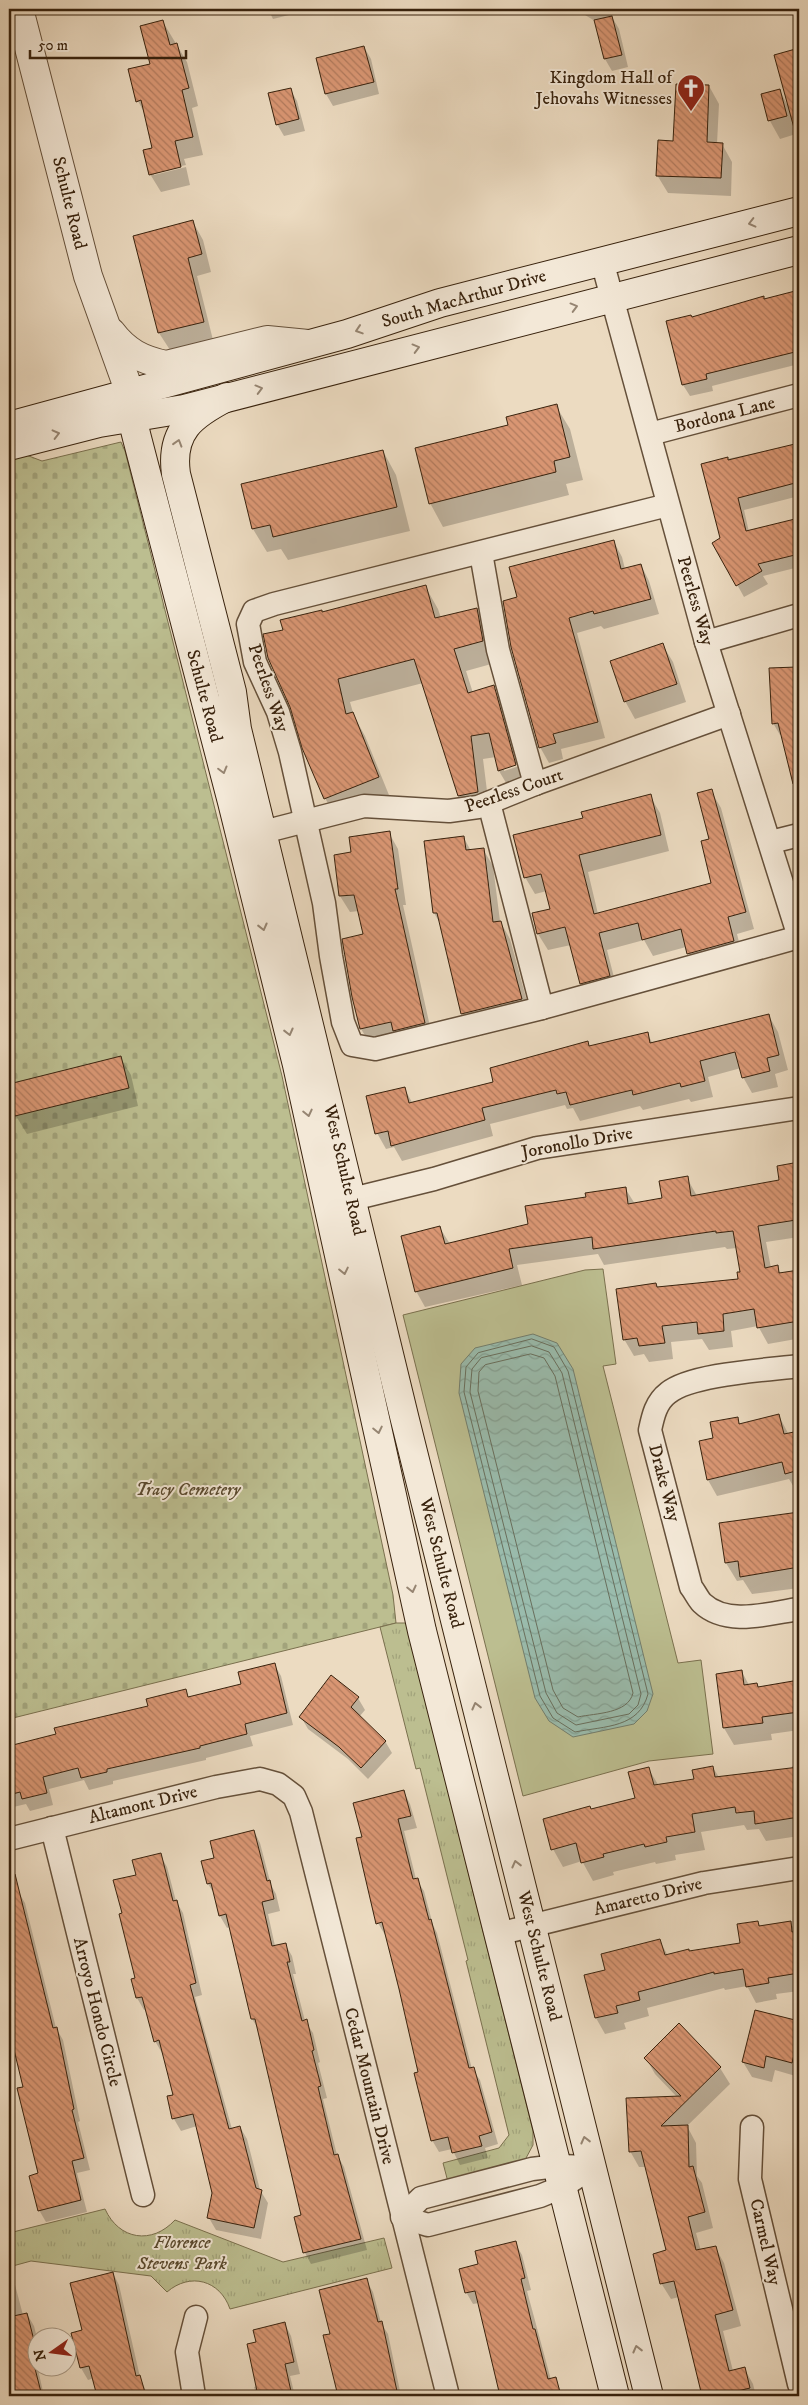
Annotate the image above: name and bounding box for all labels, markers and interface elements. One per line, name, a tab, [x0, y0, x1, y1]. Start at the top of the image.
scale bar	[30, 28, 186, 60]
text: 50 m	[38, 36, 68, 55]
place label: Kingdom Hall of Jehovahs Witnesses	[534, 67, 675, 110]
church icon: Kingdom Hall of Jehovahs Witnesses	[676, 73, 706, 112]
street label: Schulte Road	[47, 154, 91, 252]
one-way arrow	[748, 217, 756, 228]
street label: South MacArthur Drive	[379, 265, 549, 333]
one-way arrow	[569, 303, 577, 313]
one-way arrow	[355, 324, 364, 334]
one-way arrow	[412, 343, 421, 354]
one-way arrow	[255, 384, 264, 395]
street label: Bordona Lane	[672, 392, 778, 438]
one-way arrow	[52, 429, 61, 440]
one-way arrow	[172, 440, 182, 448]
street label: Peerless Way	[672, 554, 718, 649]
street label: Peerless Way	[243, 641, 294, 735]
street label: Schulte Road	[181, 647, 227, 745]
street label: Peerless Court	[462, 764, 566, 818]
one-way arrow	[218, 765, 228, 773]
one-way arrow	[257, 923, 268, 932]
one-way arrow	[283, 1028, 294, 1037]
street label: West Schulte Road	[318, 1101, 370, 1238]
one-way arrow	[302, 1108, 313, 1117]
street label: Joronollo Drive	[518, 1122, 634, 1164]
one-way arrow	[338, 1267, 349, 1276]
one-way arrow	[372, 1426, 383, 1435]
street label: Drake Way	[643, 1442, 685, 1525]
park label: Tracy Cemetery	[136, 1479, 241, 1501]
street label: West Schulte Road	[414, 1495, 468, 1631]
one-way arrow	[406, 1584, 417, 1593]
one-way arrow	[471, 1702, 482, 1711]
street label: Altamont Drive	[86, 1781, 200, 1829]
one-way arrow	[511, 1859, 522, 1868]
street label: Amaretto Drive	[591, 1873, 705, 1921]
street label: West Schulte Road	[512, 1888, 566, 2024]
street label: Arroyo Hondo Circle	[68, 1935, 126, 2089]
street label: Cedar Mountain Drive	[339, 2005, 399, 2167]
one-way arrow	[580, 2136, 591, 2145]
street label: Carmel Way	[744, 2197, 786, 2288]
park label: Florence Stevens Park	[136, 2232, 227, 2275]
north arrow	[28, 2328, 78, 2378]
one-way arrow	[632, 2344, 643, 2353]
text: N	[30, 2347, 50, 2363]

